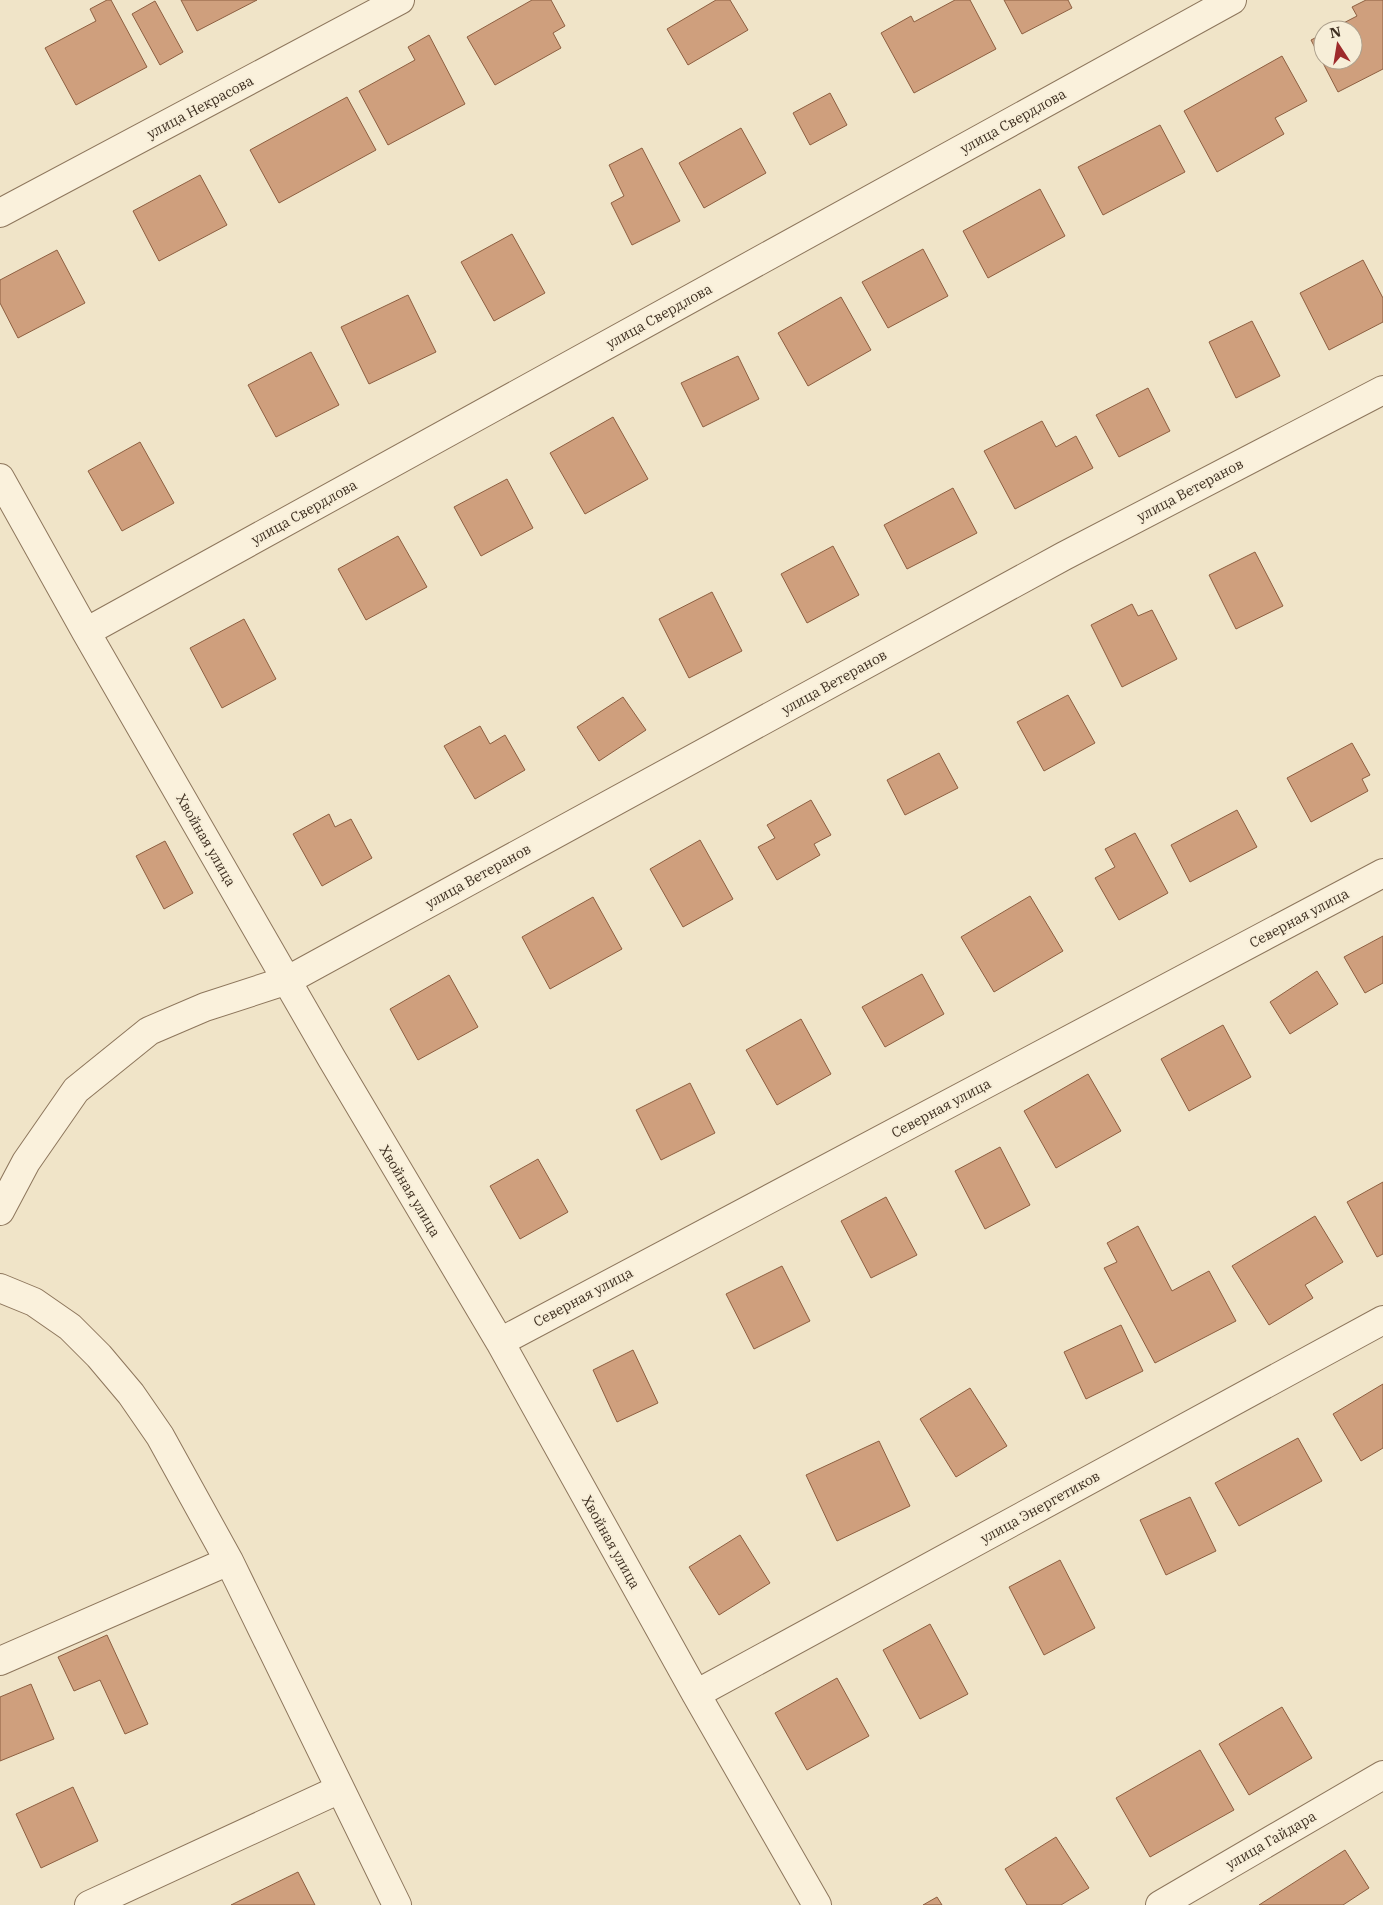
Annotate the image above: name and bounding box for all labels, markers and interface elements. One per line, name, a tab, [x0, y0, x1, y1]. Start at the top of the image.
north arrow	[1313, 20, 1363, 70]
text: N	[1328, 22, 1343, 42]
street label: улица Некрасова	[144, 71, 257, 143]
street label: улица Свердлова	[957, 84, 1069, 158]
street label: улица Свердлова	[603, 279, 715, 353]
street label: улица Ветеранов	[1134, 454, 1246, 526]
street label: улица Свердлова	[248, 475, 360, 549]
street label: улица Ветеранов	[778, 645, 890, 718]
street label: Хвойная улица	[172, 790, 240, 890]
street label: улица Ветеранов	[422, 839, 534, 912]
street label: Северная улица	[1246, 884, 1352, 952]
street label: Северная улица	[888, 1074, 994, 1142]
street label: Хвойная улица	[375, 1142, 445, 1241]
street label: Северная улица	[530, 1263, 636, 1331]
street label: улица Энергетиков	[977, 1467, 1103, 1547]
street label: Хвойная улица	[578, 1492, 644, 1592]
street label: улица Гайдара	[1223, 1807, 1320, 1873]

